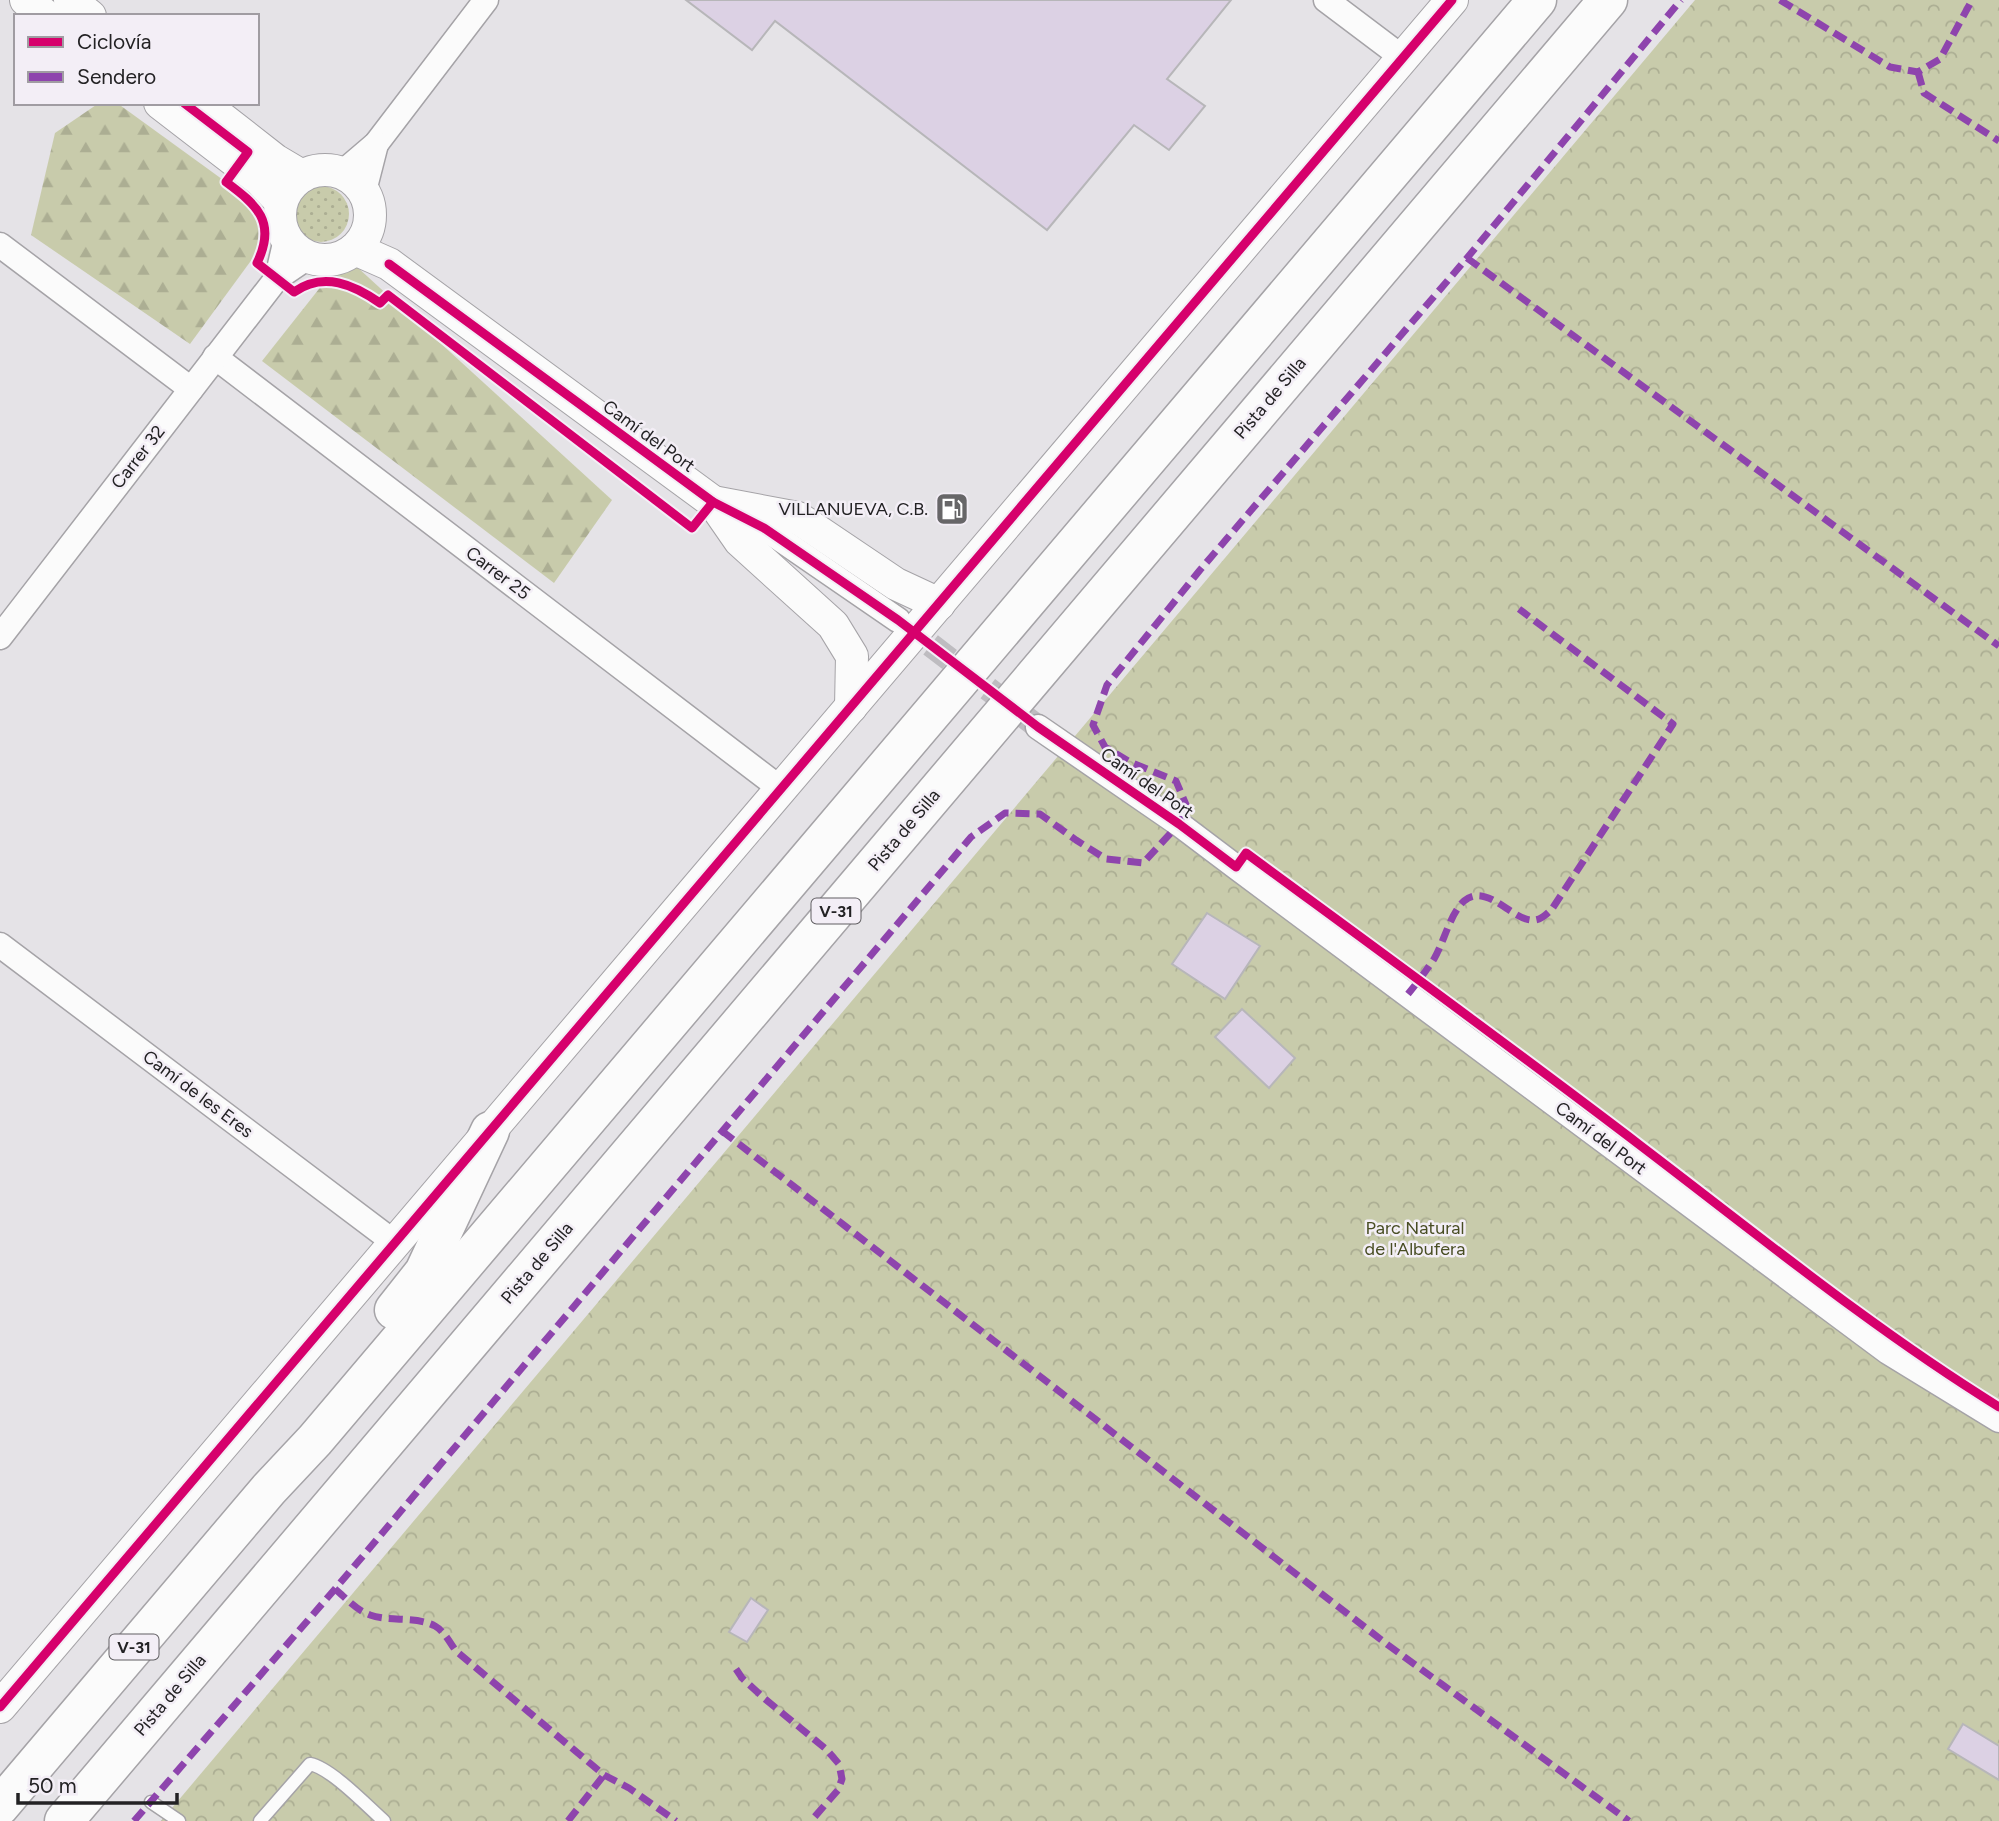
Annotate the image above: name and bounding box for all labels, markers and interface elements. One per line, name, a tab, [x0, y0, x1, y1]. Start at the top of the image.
legend	[14, 14, 259, 105]
text: Ciclovía	[77, 29, 151, 54]
text: Sendero	[77, 64, 156, 89]
street label: Pista de Silla	[1229, 352, 1311, 444]
street label: Camí del Port	[599, 395, 699, 477]
street label: Carrer 32	[106, 421, 170, 493]
fuel station icon: VILLANUEVA, C.B.	[933, 490, 971, 528]
place label: VILLANUEVA, C.B.	[779, 498, 928, 520]
street label: Carrer 25	[461, 542, 535, 604]
street label: Camí del Port	[1096, 743, 1198, 823]
street label: Pista de Silla	[863, 784, 945, 876]
road number: V-31	[812, 898, 860, 923]
street label: Camí de les Eres	[138, 1045, 258, 1143]
street label: Camí del Port	[1551, 1097, 1651, 1180]
street label: Pista de Silla	[496, 1217, 578, 1309]
park label: Parc Natural de l'Albufera	[1365, 1217, 1465, 1260]
road number: V-31	[110, 1634, 158, 1660]
street label: Pista de Silla	[129, 1649, 211, 1741]
scale bar	[18, 1762, 177, 1806]
text: 50 m	[28, 1773, 77, 1798]

